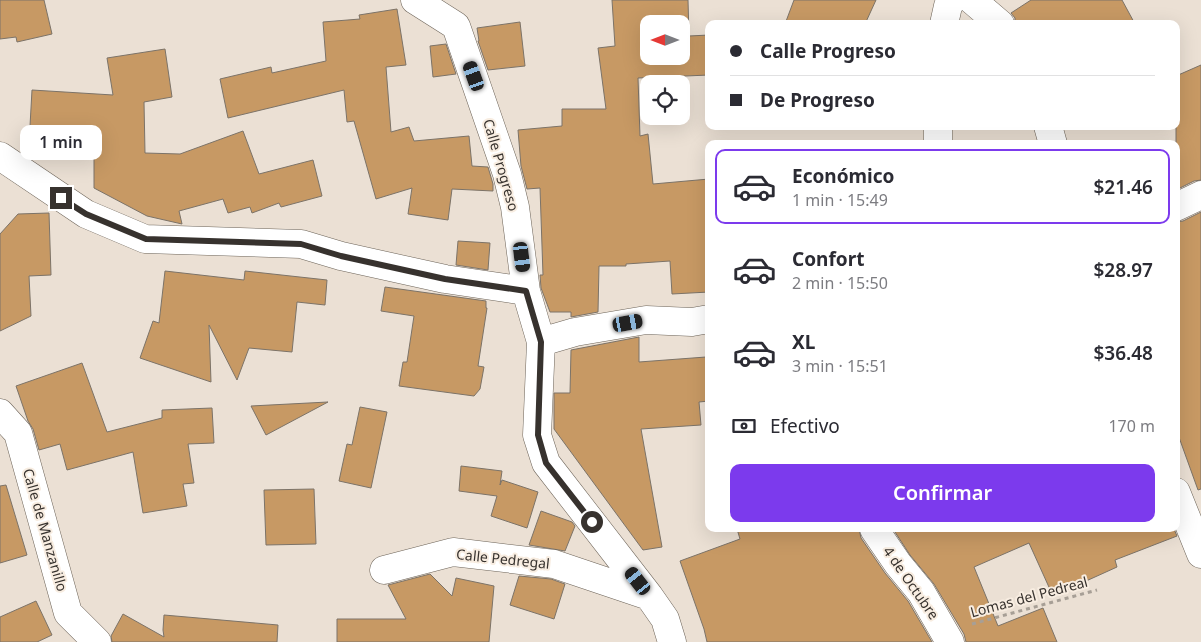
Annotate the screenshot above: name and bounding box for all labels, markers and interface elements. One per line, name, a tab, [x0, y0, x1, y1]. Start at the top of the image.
north arrow	[640, 15, 690, 65]
map controls	[640, 15, 690, 125]
text: Calle Progreso	[760, 38, 896, 64]
car	[461, 59, 486, 93]
button: locate	[640, 75, 690, 125]
text: De Progreso	[760, 87, 875, 113]
street label: Calle Progreso	[479, 117, 524, 213]
callout: 1 min	[20, 126, 102, 160]
text: 1 min	[39, 131, 83, 153]
text: Económico	[792, 163, 894, 189]
icon: car	[732, 164, 777, 209]
text: $21.46	[1093, 174, 1153, 200]
route end	[50, 187, 72, 209]
text: 1 min · 15:49	[792, 189, 888, 211]
car	[512, 241, 531, 273]
text: Confort	[792, 246, 864, 272]
icon: car	[732, 247, 777, 292]
text: $28.97	[1093, 257, 1153, 283]
text: 2 min · 15:50	[792, 272, 888, 294]
car	[611, 313, 644, 333]
text: XL	[792, 329, 815, 355]
icon: car	[732, 330, 777, 375]
text: $36.48	[1093, 340, 1153, 366]
text: 3 min · 15:51	[792, 355, 888, 377]
icon: cash	[730, 412, 758, 440]
text: Efectivo	[770, 413, 840, 439]
text: 170 m	[1108, 415, 1155, 437]
button: Confirmar	[730, 464, 1155, 522]
street label: Calle de Manzanillo	[19, 466, 72, 594]
route start	[581, 511, 603, 533]
street label: 4 de Octubre	[879, 542, 944, 623]
street label: Calle Pedregal	[455, 544, 551, 573]
car	[622, 565, 653, 597]
street label: Lomas del Pedreal	[968, 572, 1090, 621]

